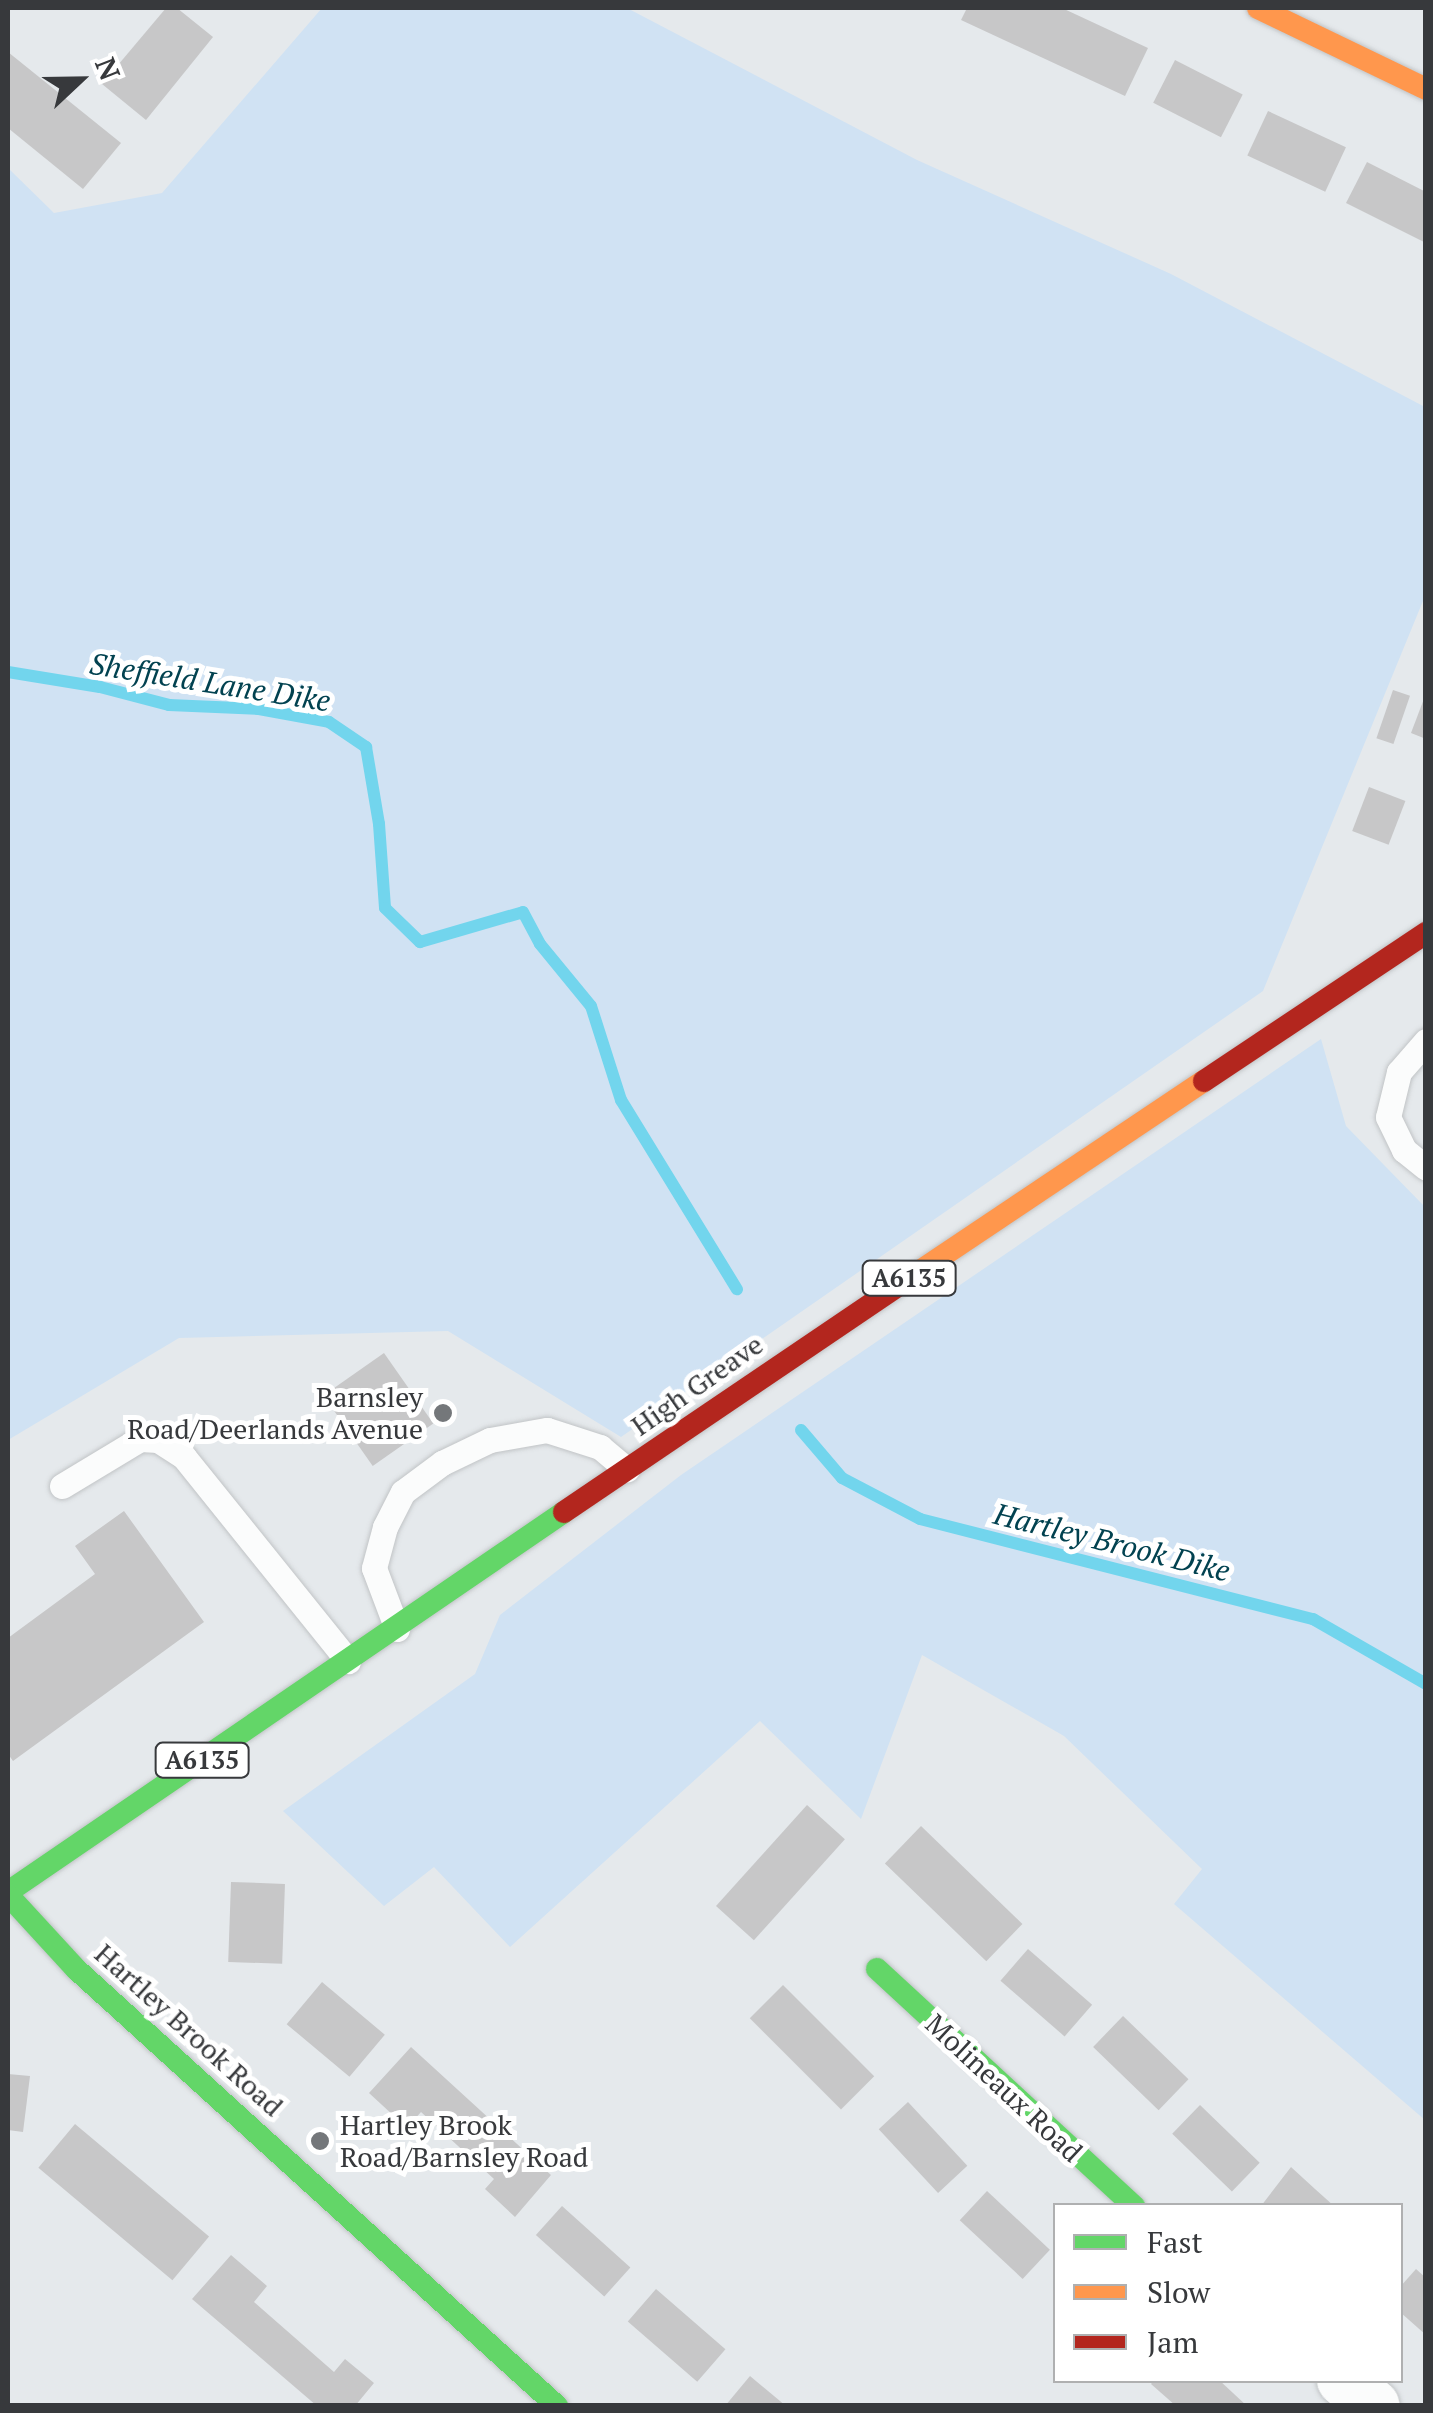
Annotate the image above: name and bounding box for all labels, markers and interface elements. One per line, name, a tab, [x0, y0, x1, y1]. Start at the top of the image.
north arrow	[30, 30, 130, 130]
text: N	[87, 52, 129, 85]
water label: Sheffield Lane Dike	[87, 645, 333, 719]
road number: A6135	[862, 1258, 956, 1298]
street label: High Greave	[625, 1327, 769, 1443]
place label: Barnsley Road/Deerlands Avenue	[127, 1380, 423, 1446]
marker: Barnsley Road/Deerlands Avenue	[432, 1402, 454, 1424]
water label: Hartley Brook Dike	[990, 1495, 1234, 1589]
road number: A6135	[154, 1740, 250, 1780]
street label: Hartley Brook Road	[88, 1937, 290, 2123]
street label: Molineaux Road	[919, 2007, 1089, 2169]
place label: Hartley Brook Road/Barnsley Road	[340, 2108, 588, 2174]
marker: Hartley Brook Road/Barnsley Road	[309, 2130, 331, 2152]
legend	[1053, 2203, 1403, 2383]
text: Fast	[1147, 2222, 1203, 2262]
text: Slow	[1147, 2272, 1210, 2312]
text: Jam	[1147, 2322, 1198, 2362]

